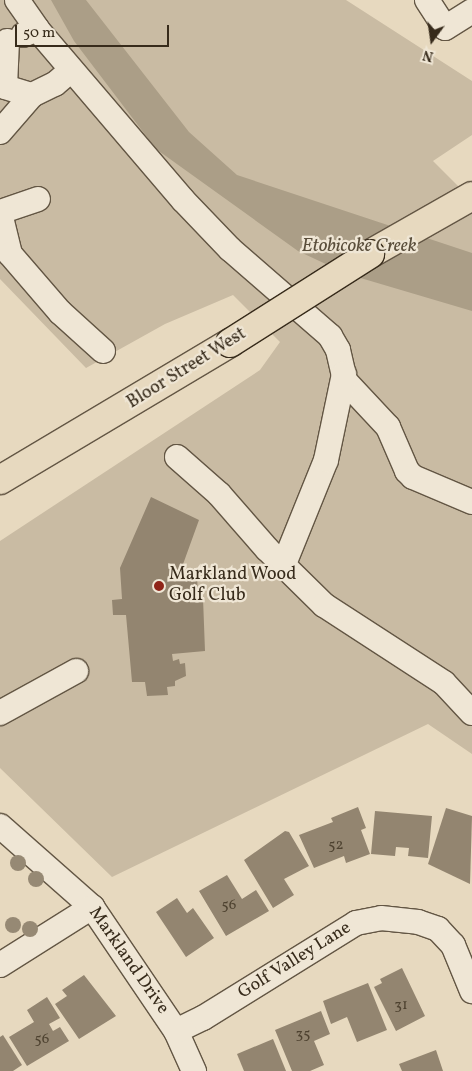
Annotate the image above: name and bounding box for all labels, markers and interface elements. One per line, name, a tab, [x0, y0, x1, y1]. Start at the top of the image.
scale bar	[18, 15, 171, 47]
north arrow	[407, 15, 457, 65]
text: 50 m	[23, 23, 55, 44]
text: N	[421, 45, 435, 65]
water label: Etobicoke Creek	[302, 236, 416, 258]
street label: Bloor Street West	[123, 324, 251, 414]
place label: Markland Wood Golf Club	[169, 565, 297, 608]
marker: Markland Wood Golf Club	[153, 580, 165, 592]
house number: 52	[328, 837, 344, 855]
house number: 56	[222, 897, 236, 915]
street label: Markland Drive	[83, 903, 173, 1019]
street label: Golf Valley Lane	[235, 918, 355, 1004]
house number: 31	[394, 997, 408, 1015]
house number: 35	[296, 1026, 310, 1044]
house number: 56	[35, 1031, 49, 1049]

